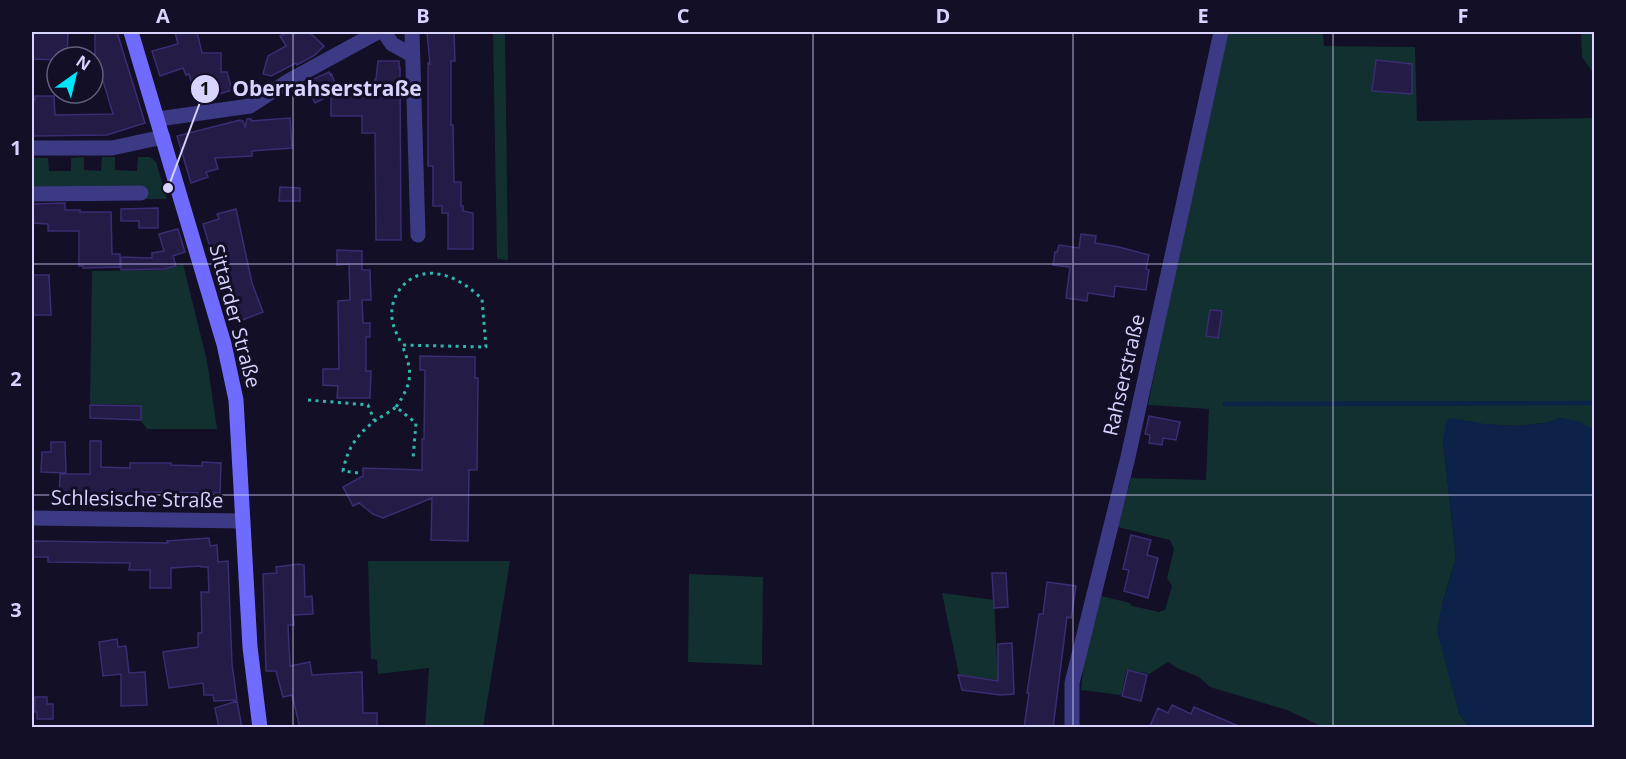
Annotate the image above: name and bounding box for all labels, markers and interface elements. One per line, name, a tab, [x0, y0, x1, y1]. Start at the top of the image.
text: A	[156, 2, 170, 29]
text: B	[416, 2, 430, 29]
text: C	[677, 2, 690, 29]
text: D	[936, 2, 950, 29]
text: E	[1197, 2, 1209, 29]
text: F	[1458, 2, 1468, 29]
north arrow	[45, 45, 105, 105]
text: N	[72, 50, 95, 75]
callout: Oberrahserstraße	[190, 69, 433, 108]
text: Oberrahserstraße	[232, 74, 422, 102]
text: 1	[200, 76, 210, 100]
text: 1	[10, 134, 22, 161]
street label: Sittarder Straße	[203, 241, 268, 391]
street label: Rahserstraße	[1096, 311, 1151, 438]
text: 2	[10, 365, 22, 392]
street label: Schlesische Straße	[51, 483, 224, 514]
text: 3	[10, 596, 22, 623]

